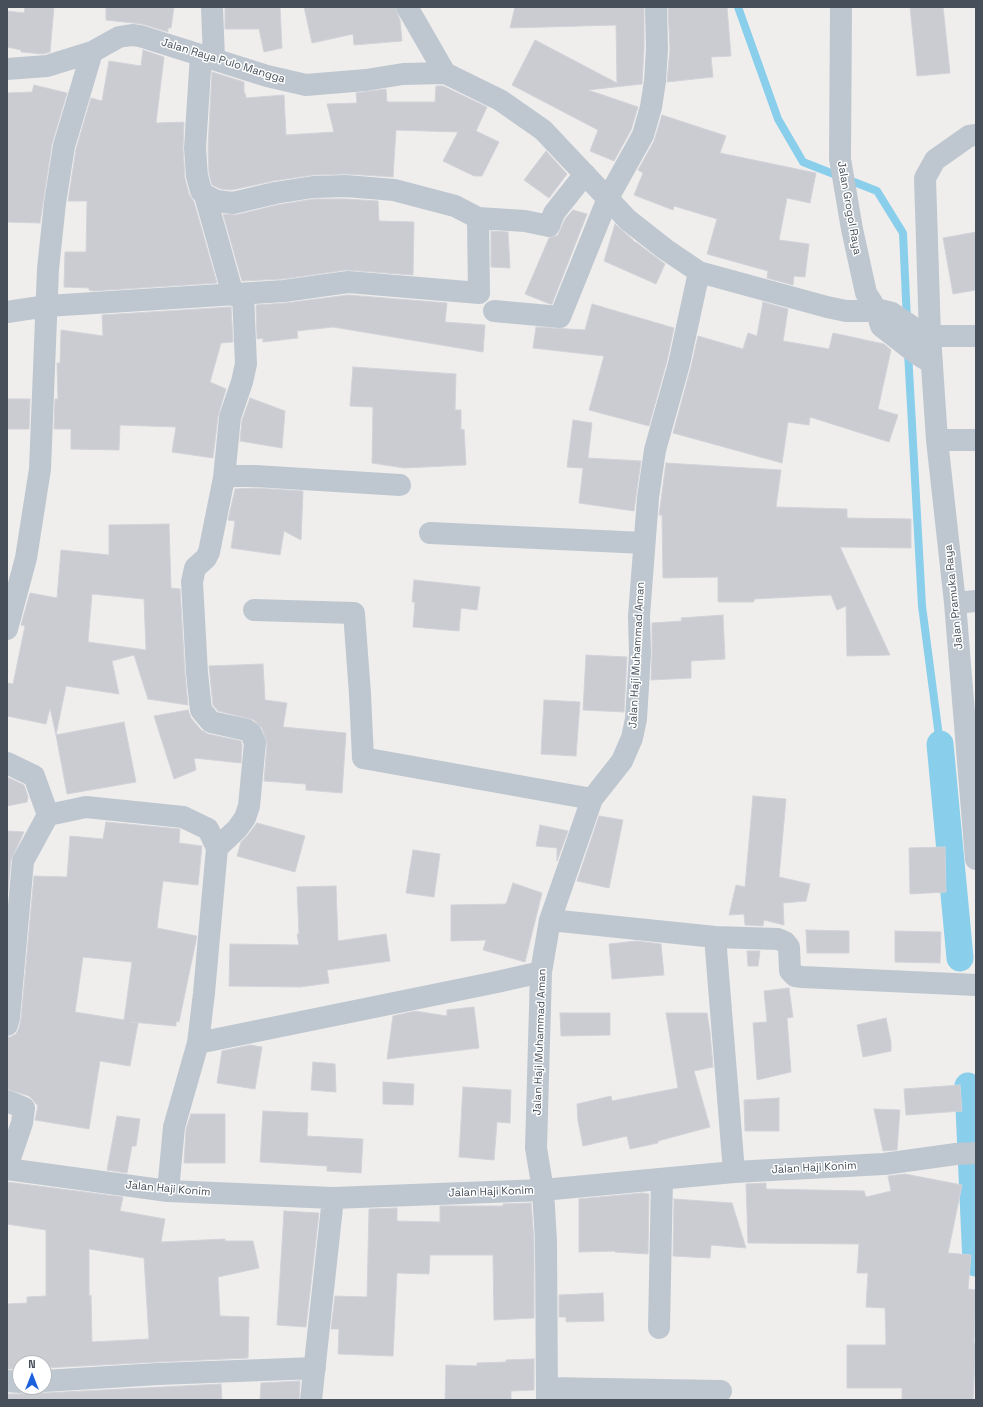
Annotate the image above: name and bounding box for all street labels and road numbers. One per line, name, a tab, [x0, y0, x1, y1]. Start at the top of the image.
street label: Jalan Raya Pulo Mangga	[159, 36, 287, 86]
street label: Jalan Grogol Raya	[834, 160, 864, 256]
street label: Jalan Pramuka Raya	[942, 544, 966, 650]
street label: Jalan Haji Muhammad Aman	[627, 581, 647, 729]
street label: Jalan Haji Muhammad Aman	[531, 968, 549, 1116]
street label: Jalan Haji Konim	[771, 1159, 857, 1177]
street label: Jalan Haji Konim	[125, 1179, 211, 1199]
street label: Jalan Haji Konim	[448, 1184, 534, 1200]

